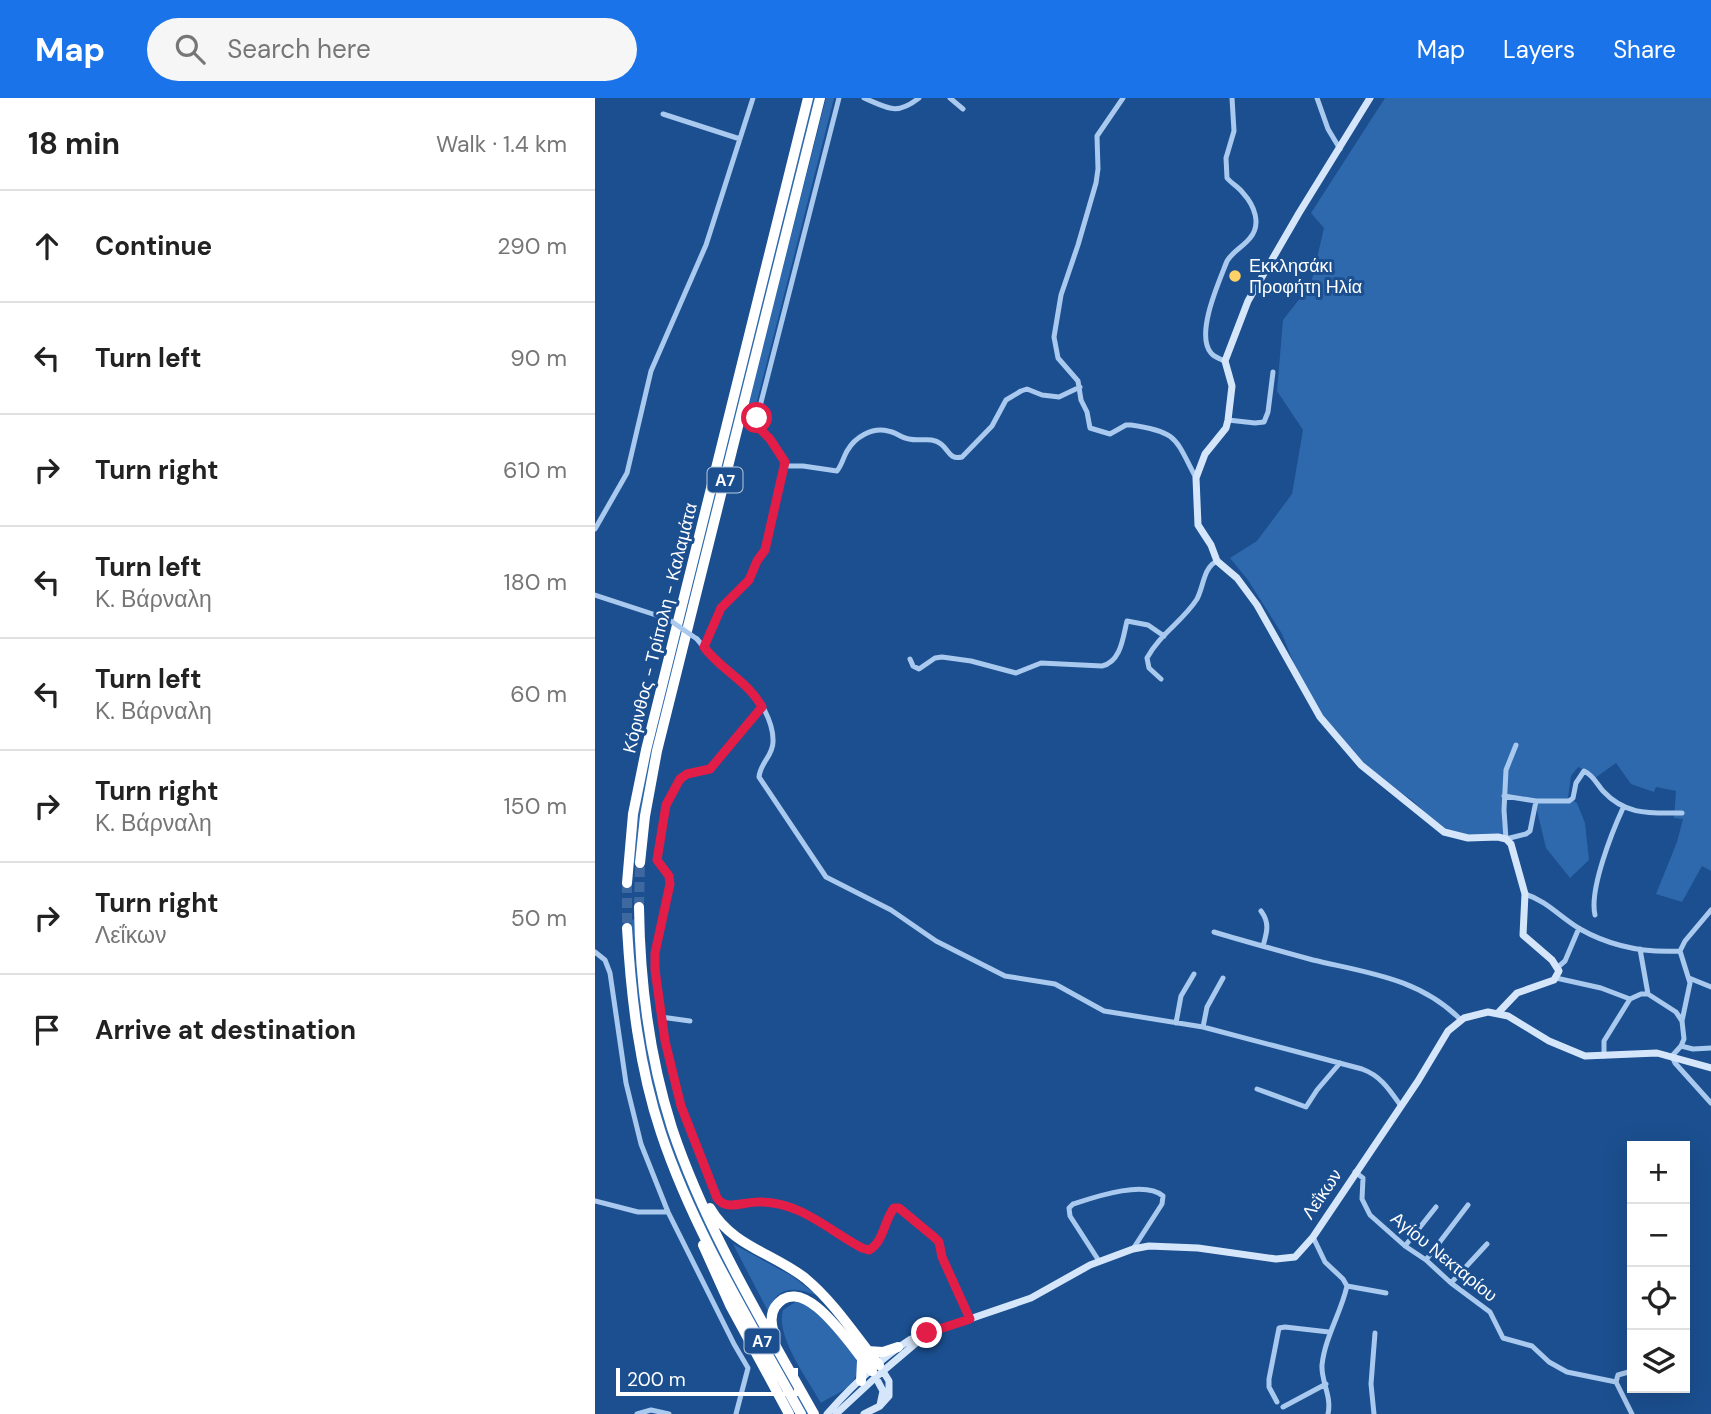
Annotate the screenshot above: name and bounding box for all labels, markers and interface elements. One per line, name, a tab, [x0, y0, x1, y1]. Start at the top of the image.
search box	[147, 18, 637, 81]
text: Map	[35, 28, 105, 71]
icon: search	[171, 30, 209, 68]
text: Search here	[227, 32, 371, 66]
text: Map	[1417, 34, 1465, 65]
text: Layers	[1503, 34, 1575, 65]
text: Share	[1613, 34, 1676, 65]
text: 18 min	[28, 124, 120, 163]
text: Walk · 1.4 km	[436, 129, 567, 159]
icon: ahead	[28, 227, 66, 265]
text: Continue	[95, 229, 212, 263]
text: 290 m	[497, 231, 567, 261]
place label: Εκκλησάκι Προφήτη Ηλία	[1249, 254, 1362, 299]
marker: Εκκλησάκι Προφήτη Ηλία	[1227, 268, 1243, 284]
icon: left	[28, 339, 66, 377]
text: Turn left	[95, 341, 202, 375]
text: 90 m	[510, 343, 567, 373]
route start	[741, 402, 772, 433]
icon: right	[28, 451, 66, 489]
text: Turn right	[95, 453, 219, 487]
text: 610 m	[503, 455, 567, 485]
road number: Α7	[708, 468, 743, 492]
street label: Κόρινθος - Τρίπολη - Καλαμάτα	[617, 500, 703, 756]
text: Turn left	[95, 550, 202, 584]
icon: left	[28, 563, 66, 601]
text: 180 m	[503, 567, 567, 597]
text: Κ. Βάρναλη	[95, 584, 212, 614]
text: Turn left	[95, 662, 202, 696]
icon: left	[28, 675, 66, 713]
text: 60 m	[510, 679, 567, 709]
text: Κ. Βάρναλη	[95, 696, 212, 726]
text: Turn right	[95, 774, 219, 808]
icon: right	[28, 787, 66, 825]
text: 150 m	[503, 791, 567, 821]
text: Κ. Βάρναλη	[95, 808, 212, 838]
text: Turn right	[95, 886, 219, 920]
icon: right	[28, 899, 66, 937]
text: 50 m	[511, 903, 567, 933]
text: Λεΐκων	[95, 920, 166, 950]
icon: arrive	[28, 1011, 66, 1049]
text: Arrive at destination	[95, 1013, 356, 1047]
map controls	[1627, 1141, 1690, 1393]
button: +	[1627, 1141, 1690, 1204]
street label: Λεΐκων	[1296, 1164, 1348, 1224]
button: −	[1627, 1204, 1690, 1267]
street label: Αγίου Νεκταρίου	[1386, 1207, 1502, 1307]
button: locate	[1627, 1267, 1690, 1330]
route end	[911, 1317, 942, 1348]
road number: Α7	[745, 1329, 779, 1354]
button: layers	[1627, 1330, 1690, 1393]
scale bar	[616, 1365, 798, 1397]
text: 200 m	[627, 1367, 686, 1392]

